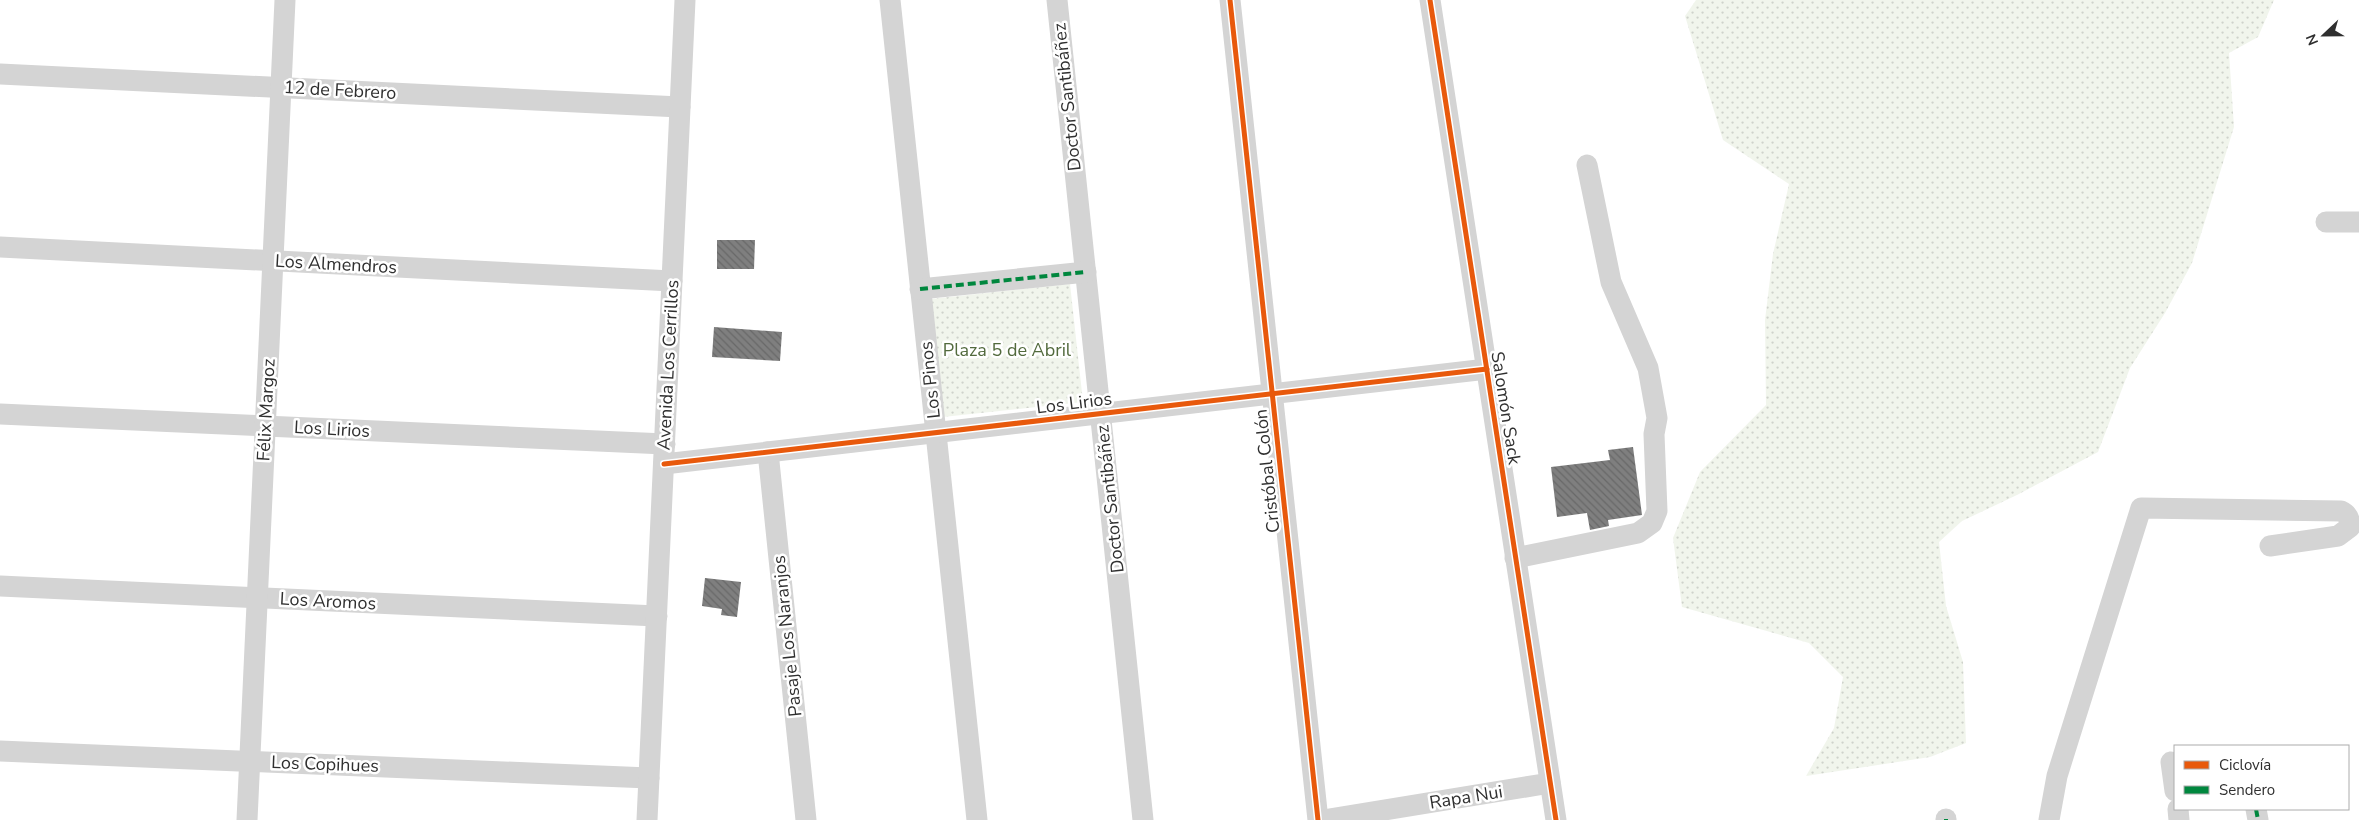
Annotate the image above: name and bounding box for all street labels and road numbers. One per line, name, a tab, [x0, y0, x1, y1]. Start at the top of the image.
street label: Doctor Santibáñez	[1047, 22, 1087, 172]
street label: 12 de Febrero	[283, 75, 397, 105]
street label: Los Almendros	[274, 249, 398, 279]
street label: Avenida Los Cerrillos	[652, 279, 684, 451]
street label: Los Pinos	[914, 340, 946, 420]
street label: Salomón Sack	[1485, 350, 1527, 467]
street label: Félix Margoz	[251, 358, 281, 462]
street label: Los Lirios	[1035, 386, 1113, 420]
street label: Cristóbal Colón	[1249, 408, 1285, 534]
street label: Los Lirios	[293, 415, 371, 443]
street label: Doctor Santibáñez	[1090, 424, 1130, 574]
street label: Pasaje Los Naranjos	[767, 554, 807, 718]
street label: Los Aromos	[279, 586, 377, 616]
street label: Los Copihues	[271, 750, 379, 778]
street label: Rapa Nui	[1428, 779, 1504, 815]

